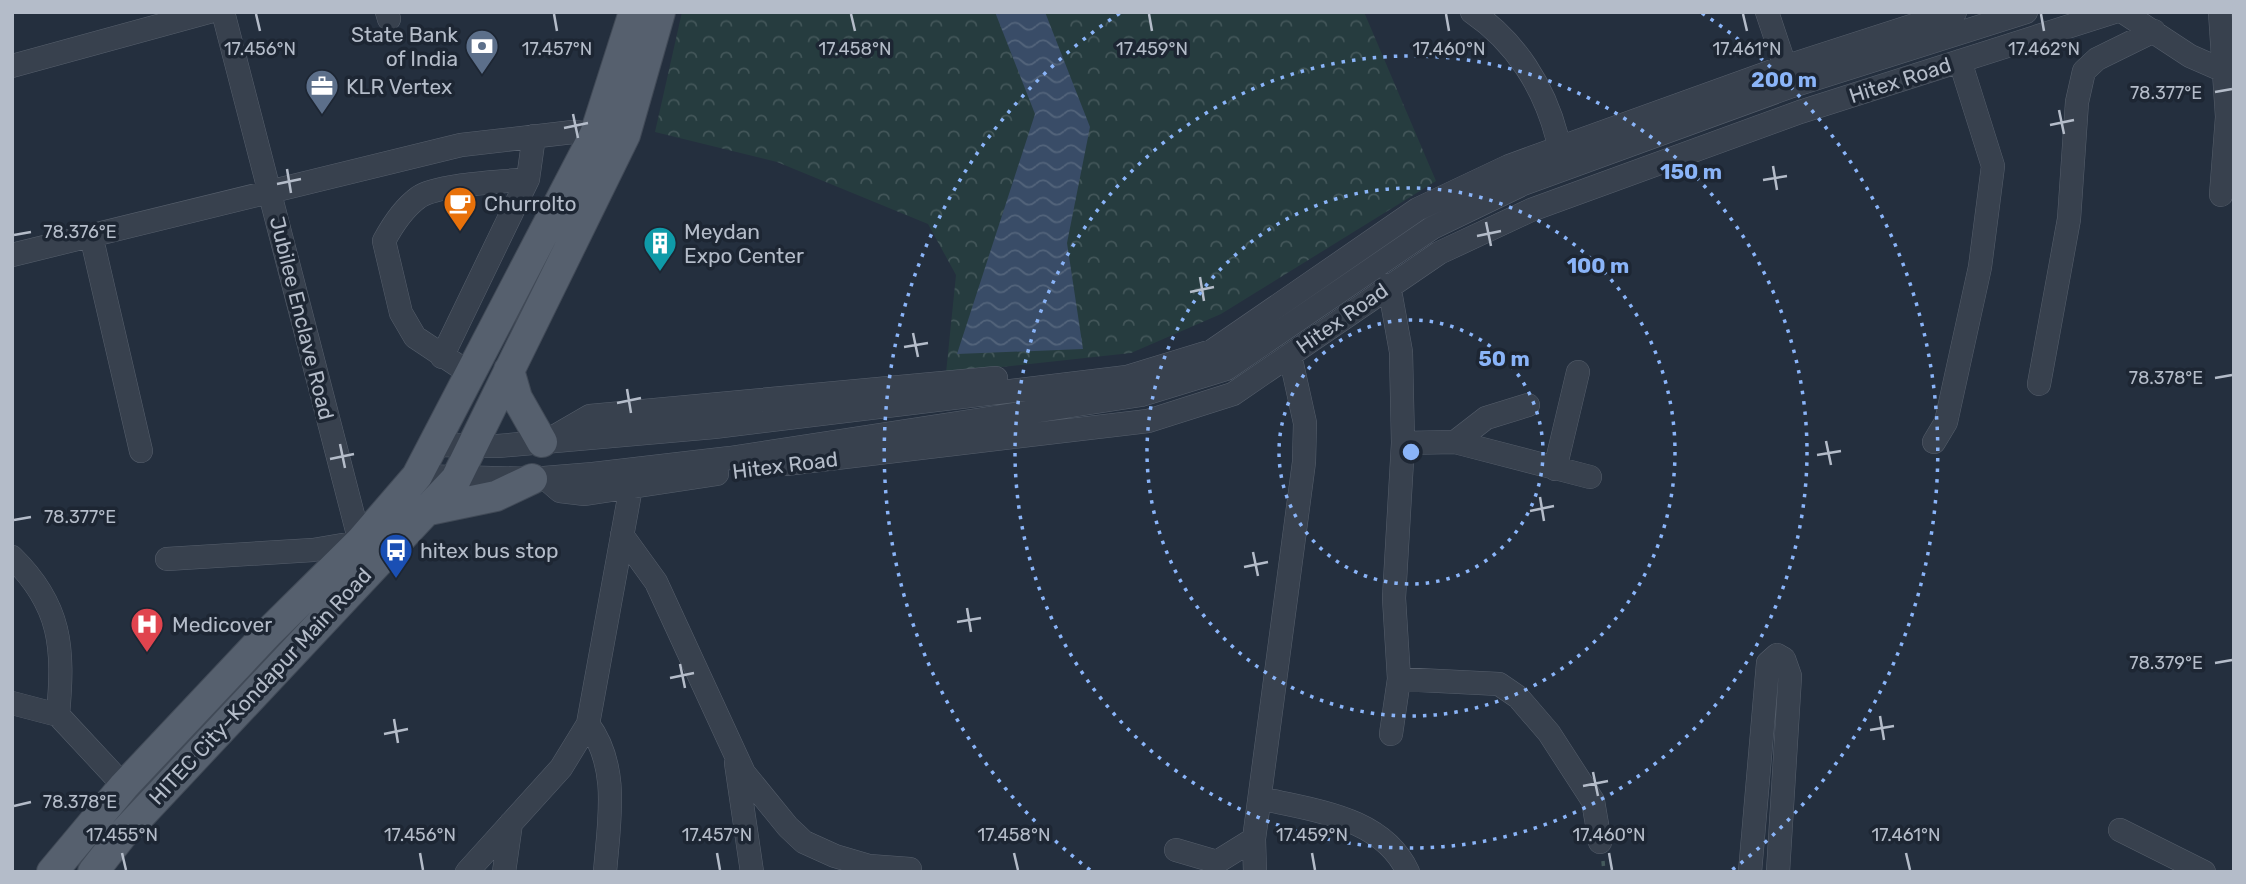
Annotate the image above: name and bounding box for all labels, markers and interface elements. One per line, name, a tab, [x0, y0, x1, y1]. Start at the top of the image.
place label: State Bank of India	[351, 22, 458, 71]
bank icon: State Bank of India	[463, 27, 501, 76]
text: 17.456°N	[224, 38, 296, 60]
text: 17.457°N	[522, 38, 592, 60]
text: 17.458°N	[819, 38, 891, 60]
text: 17.459°N	[1116, 38, 1188, 60]
text: 17.460°N	[1413, 38, 1485, 60]
text: 17.461°N	[1713, 38, 1781, 60]
text: 17.462°N	[2008, 38, 2080, 60]
street label: Hitex Road	[1846, 52, 1954, 108]
office icon: KLR Vertex	[303, 67, 341, 116]
text: 200 m	[1751, 67, 1817, 92]
place label: KLR Vertex	[346, 74, 452, 99]
text: 78.377°E	[2130, 82, 2202, 104]
text: 150 m	[1660, 159, 1722, 184]
cafe icon: Churrolto	[441, 184, 479, 233]
place label: Churrolto	[484, 191, 577, 216]
street label: Jubilee Enclave Road	[265, 214, 339, 422]
place label: Meydan Expo Center	[684, 219, 804, 268]
text: 78.376°E	[43, 221, 117, 243]
building icon: Meydan Expo Center	[641, 224, 679, 273]
text: 100 m	[1567, 253, 1629, 278]
street label: Hitex Road	[1291, 277, 1393, 359]
text: 50 m	[1478, 346, 1530, 371]
text: 78.378°E	[2129, 367, 2203, 389]
centre of rings	[1399, 440, 1423, 464]
street label: Hitex Road	[731, 446, 839, 484]
text: 78.377°E	[44, 506, 116, 528]
bus stop icon: hitex bus stop	[377, 531, 415, 580]
place label: hitex bus stop	[420, 538, 559, 563]
street label: HITEC City–Kondapur Main Road	[144, 562, 376, 810]
hospital icon: Medicover	[128, 605, 166, 654]
place label: Medicover	[172, 612, 272, 637]
text: 78.379°E	[2129, 652, 2203, 674]
text: 78.378°E	[43, 791, 117, 813]
text: 17.455°N	[86, 824, 158, 846]
text: 17.456°N	[384, 824, 456, 846]
text: 17.457°N	[682, 824, 752, 846]
text: 17.458°N	[978, 824, 1050, 846]
text: 17.459°N	[1276, 824, 1348, 846]
text: 17.460°N	[1573, 824, 1645, 846]
text: 17.461°N	[1872, 824, 1940, 846]

